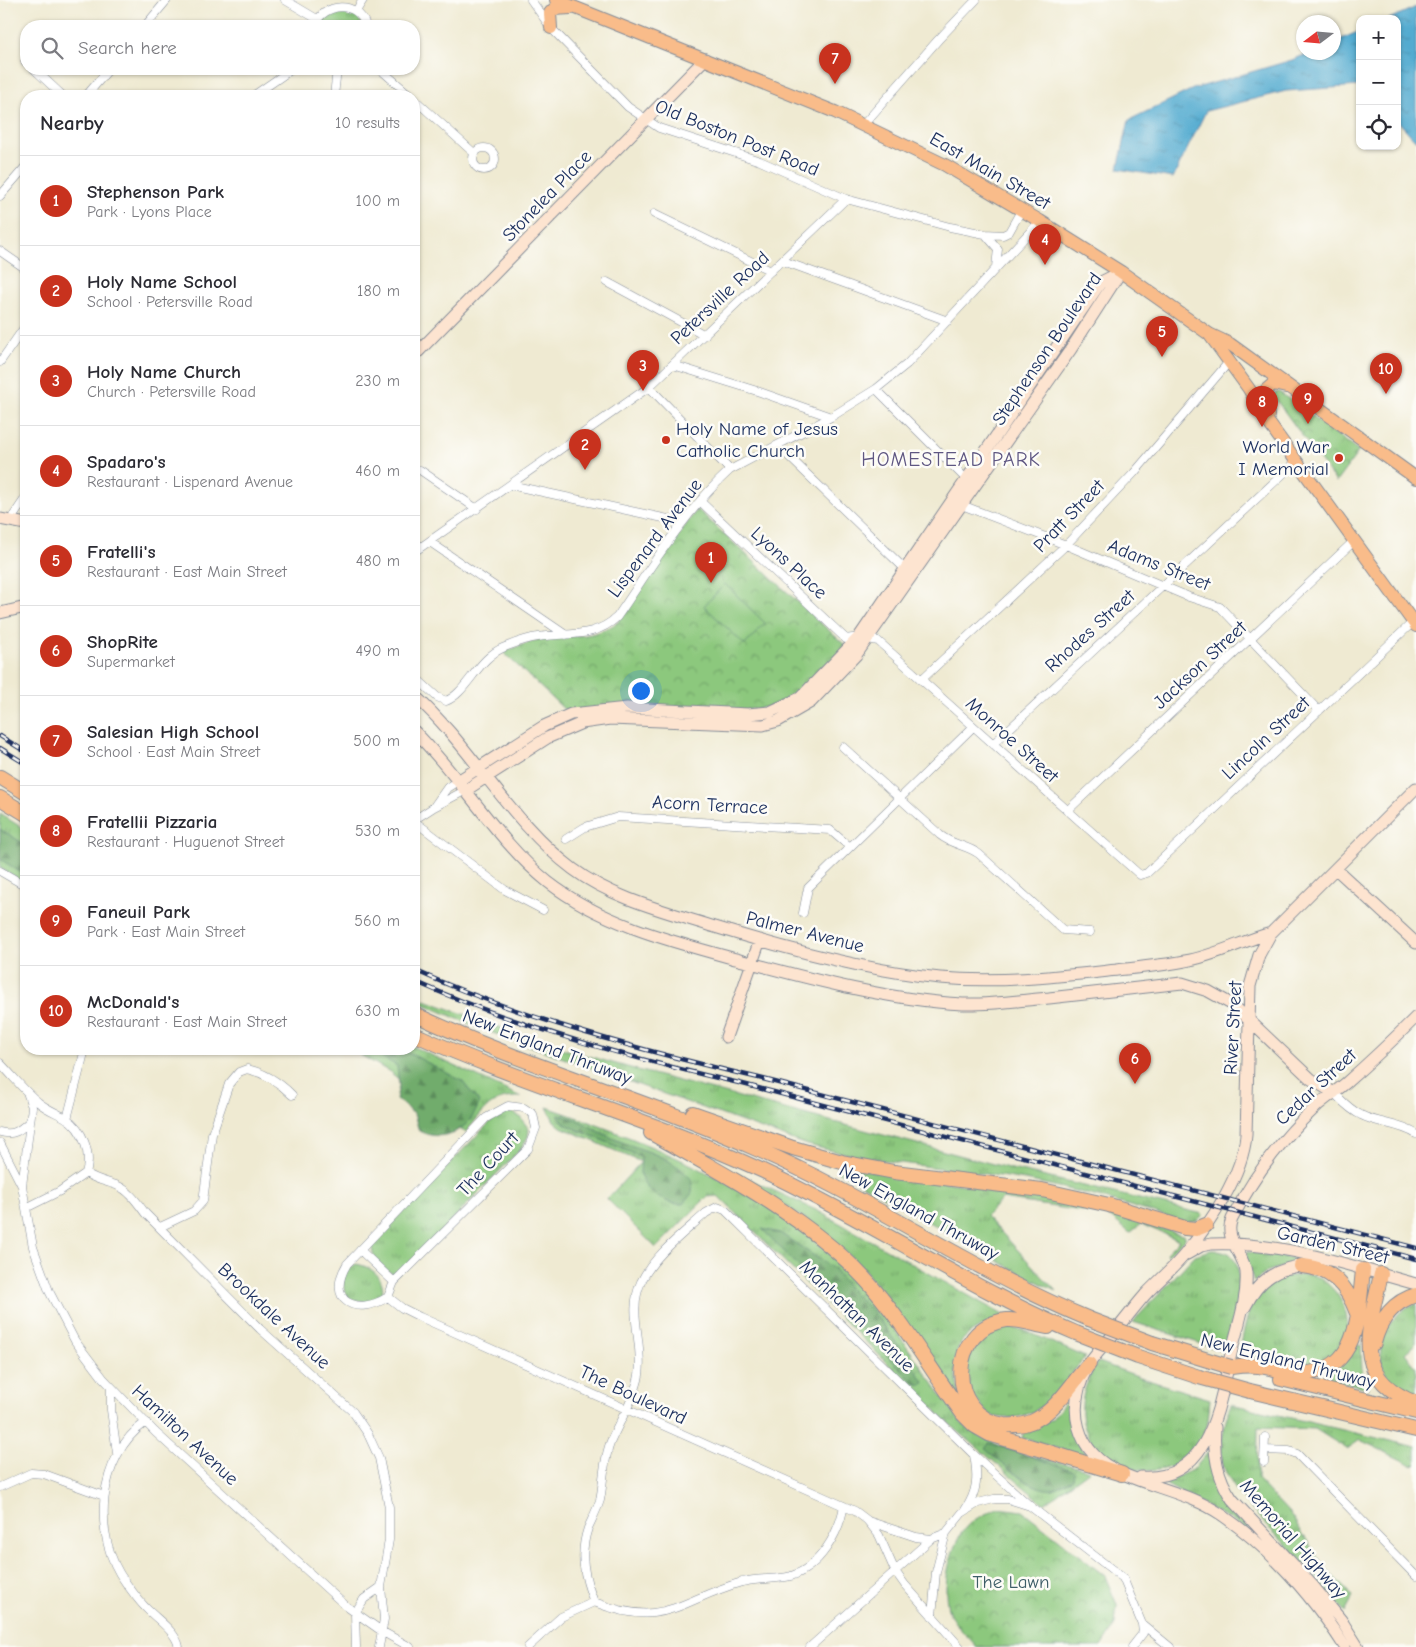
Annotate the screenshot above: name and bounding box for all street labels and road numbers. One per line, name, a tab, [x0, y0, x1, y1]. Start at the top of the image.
street label: Old Boston Post Road	[652, 95, 822, 181]
street label: East Main Street	[926, 128, 1055, 215]
street label: Stonelea Place	[498, 146, 596, 246]
street label: Petersville Road	[666, 247, 774, 349]
street label: Stephenson Boulevard	[988, 268, 1106, 430]
street label: Lispenard Avenue	[603, 474, 707, 602]
street label: Pratt Street	[1029, 475, 1109, 557]
street label: Lyons Place	[746, 522, 832, 604]
street label: Adams Street	[1105, 534, 1214, 596]
street label: Rhodes Street	[1041, 585, 1140, 677]
street label: Jackson Street	[1149, 616, 1251, 714]
street label: Lincoln Street	[1217, 691, 1315, 784]
street label: Monroe Street	[961, 693, 1063, 788]
street label: Acorn Terrace	[652, 791, 768, 819]
street label: Palmer Avenue	[744, 907, 866, 957]
street label: River Street	[1220, 980, 1246, 1076]
street label: New England Thruway	[459, 1005, 635, 1090]
street label: Cedar Street	[1271, 1044, 1361, 1130]
street label: The Court	[453, 1127, 524, 1201]
street label: New England Thruway	[835, 1159, 1003, 1265]
street label: Garden Street	[1275, 1221, 1392, 1269]
street label: Manhattan Avenue	[795, 1256, 919, 1376]
street label: Brookdale Avenue	[213, 1258, 335, 1374]
street label: New England Thruway	[1198, 1329, 1378, 1393]
street label: The Boulevard	[576, 1361, 690, 1429]
street label: Hamilton Avenue	[127, 1380, 243, 1490]
street label: Memorial Highway	[1235, 1475, 1351, 1604]

